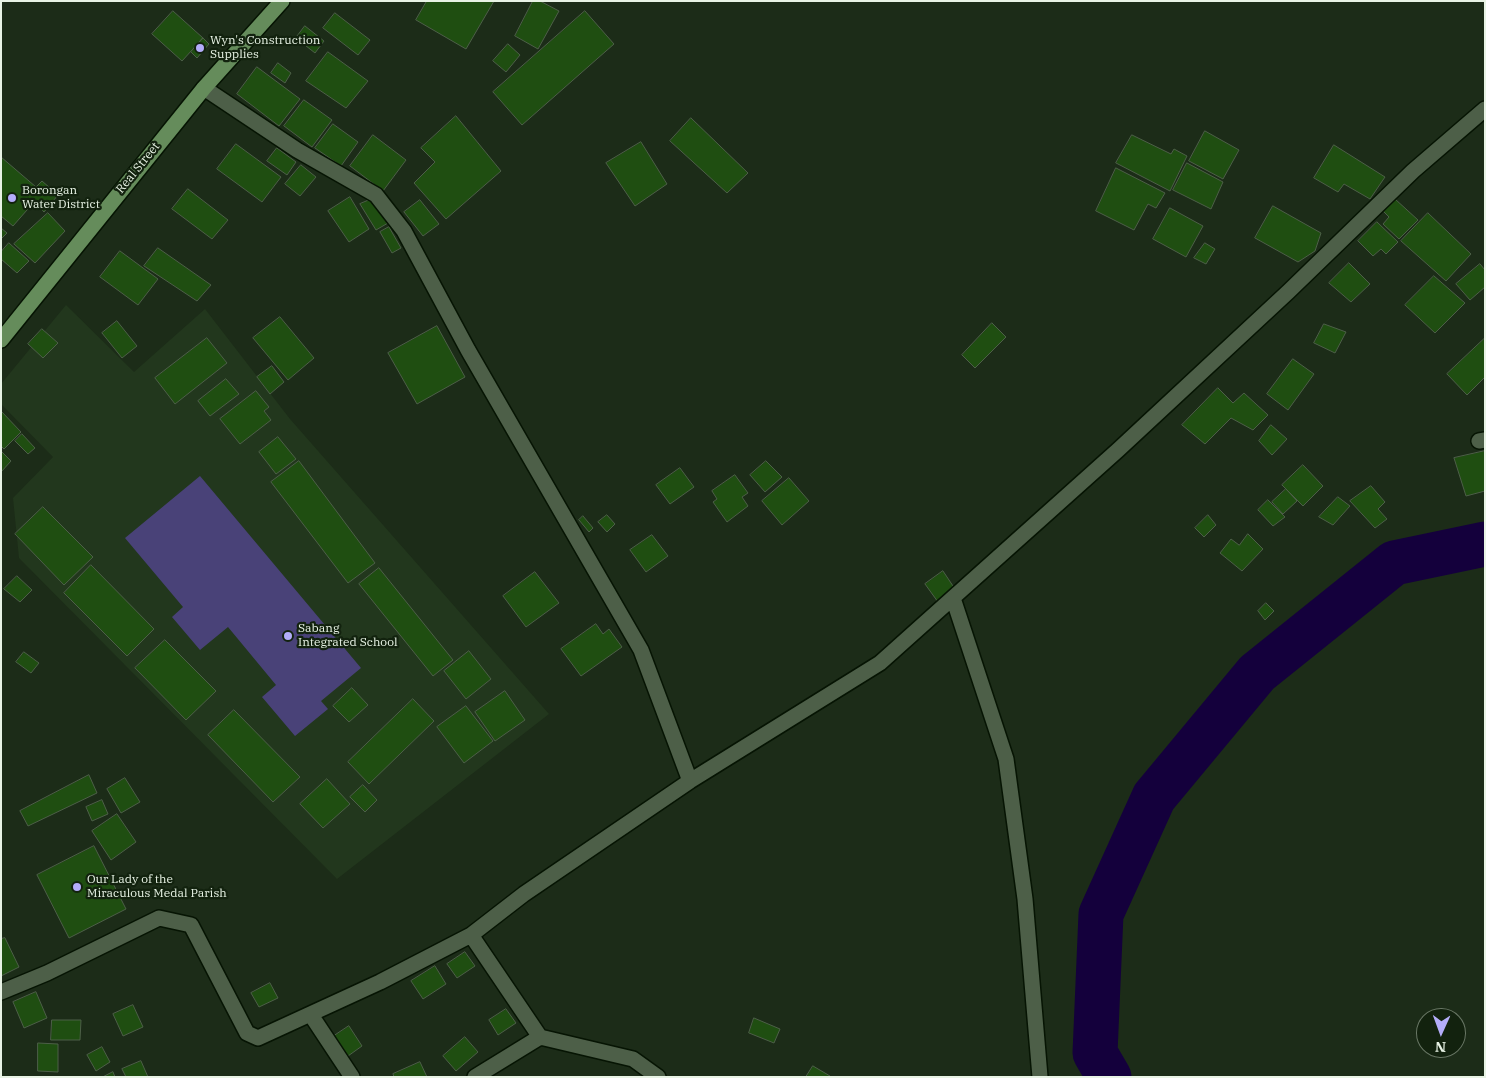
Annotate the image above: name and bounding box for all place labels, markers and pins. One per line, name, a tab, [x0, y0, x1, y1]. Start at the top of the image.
place label: Wyn's Construction Supplies	[210, 34, 320, 62]
marker: Wyn's Construction Supplies	[194, 42, 206, 54]
place label: Borongan Water District	[22, 184, 100, 212]
marker: Borongan Water District	[6, 192, 18, 204]
place label: Sabang Integrated School	[298, 622, 398, 650]
marker: Sabang Integrated School	[282, 630, 294, 642]
place label: Our Lady of the Miraculous Medal Parish	[87, 873, 227, 901]
marker: Our Lady of the Miraculous Medal Parish	[71, 881, 83, 893]

